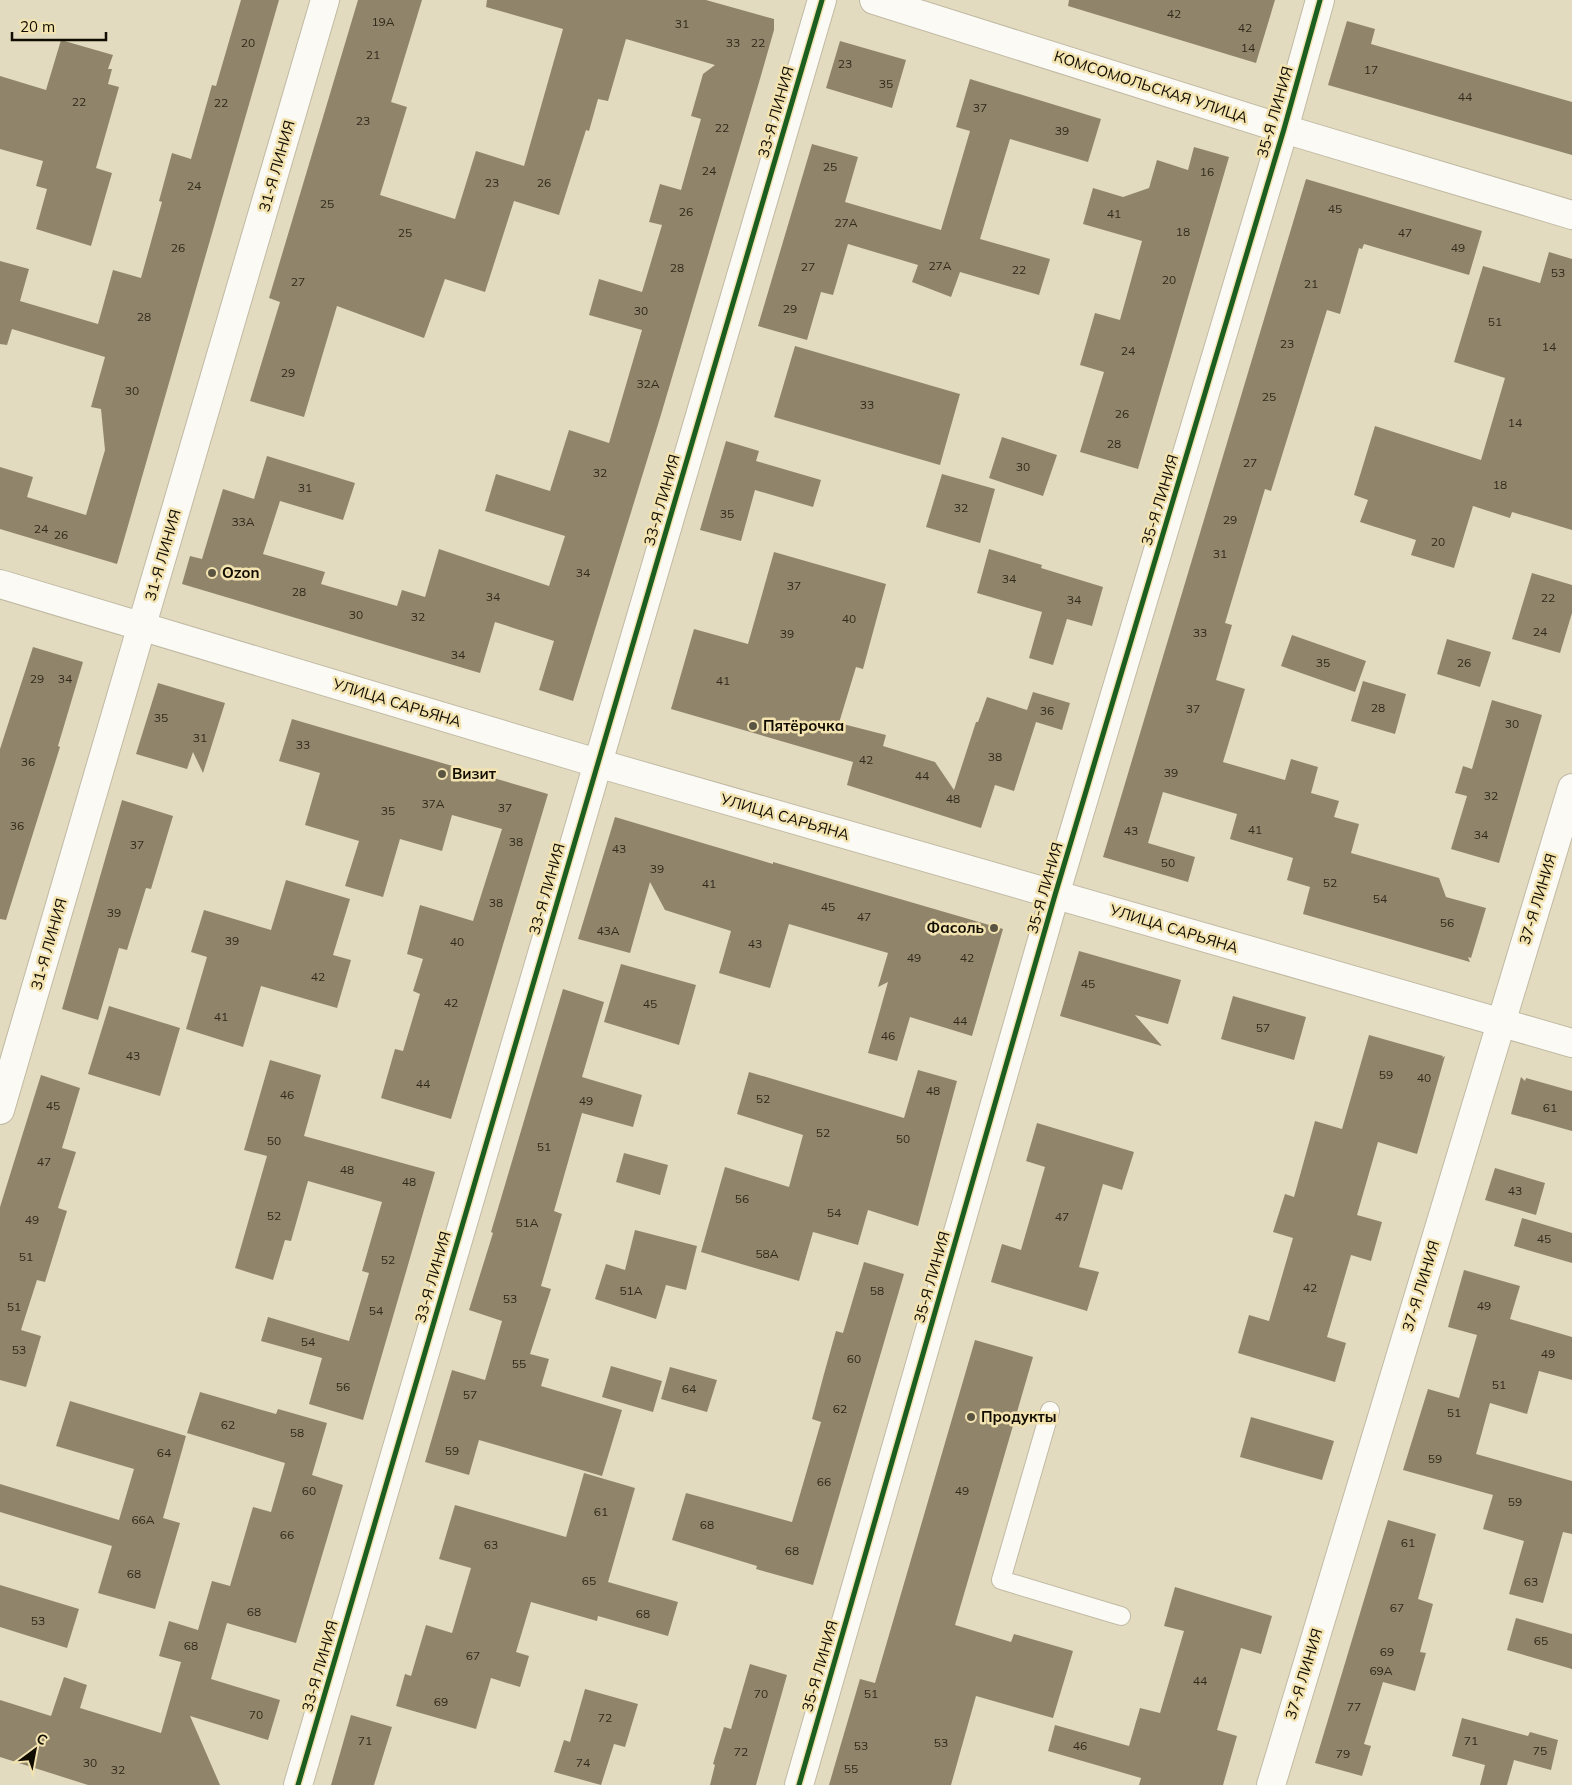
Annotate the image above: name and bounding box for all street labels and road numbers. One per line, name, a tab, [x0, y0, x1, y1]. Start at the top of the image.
street label: КОМСОМОЛЬСКАЯ УЛИЦА	[1052, 46, 1250, 127]
street label: 33-Я ЛИНИЯ	[753, 64, 798, 160]
street label: 35-Я ЛИНИЯ	[1252, 64, 1297, 160]
street label: 31-Я ЛИНИЯ	[254, 118, 299, 214]
street label: 33-Я ЛИНИЯ	[639, 452, 684, 548]
street label: 35-Я ЛИНИЯ	[1137, 452, 1182, 548]
street label: 31-Я ЛИНИЯ	[140, 507, 185, 603]
street label: УЛИЦА САРЬЯНА	[330, 674, 464, 731]
street label: УЛИЦА САРЬЯНА	[717, 789, 852, 844]
street label: 35-Я ЛИНИЯ	[1022, 840, 1067, 936]
street label: 33-Я ЛИНИЯ	[524, 841, 569, 937]
street label: 37-Я ЛИНИЯ	[1515, 851, 1560, 947]
street label: 31-Я ЛИНИЯ	[26, 896, 71, 992]
street label: УЛИЦА САРЬЯНА	[1107, 900, 1241, 957]
street label: 33-Я ЛИНИЯ	[410, 1229, 455, 1325]
street label: 35-Я ЛИНИЯ	[909, 1229, 954, 1325]
street label: 37-Я ЛИНИЯ	[1398, 1238, 1443, 1334]
street label: 33-Я ЛИНИЯ	[297, 1618, 342, 1714]
street label: 35-Я ЛИНИЯ	[797, 1618, 842, 1714]
street label: 37-Я ЛИНИЯ	[1281, 1626, 1326, 1722]

